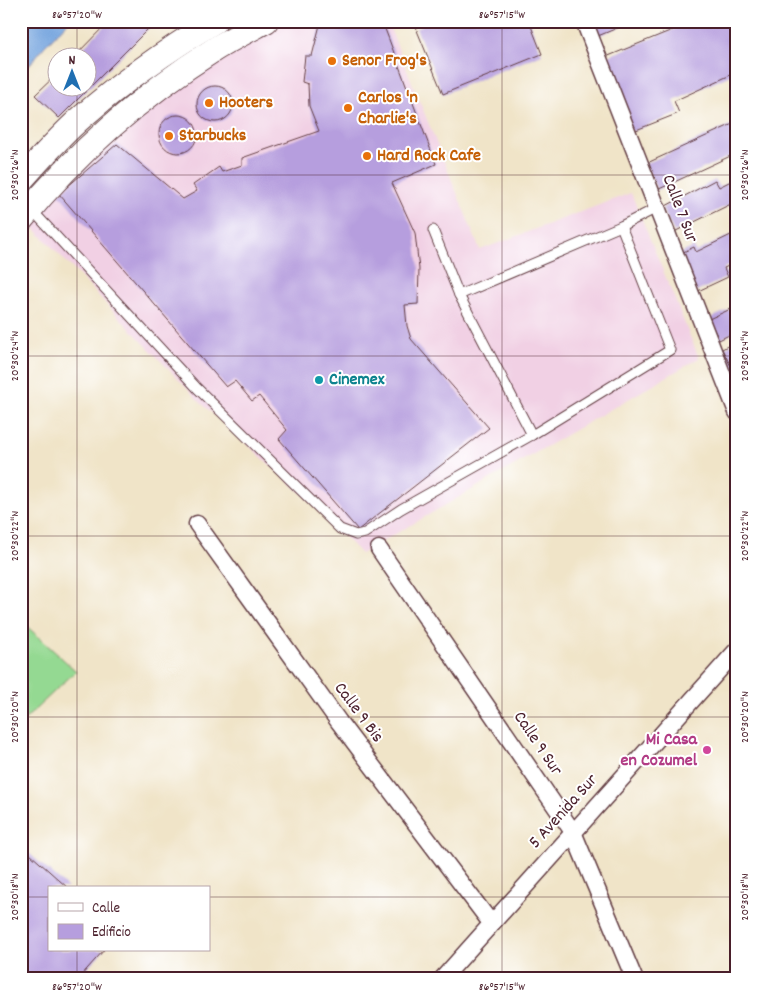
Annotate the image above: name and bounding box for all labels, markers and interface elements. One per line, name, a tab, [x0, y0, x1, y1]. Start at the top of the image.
text: 86°57'20"W	[52, 7, 102, 24]
text: 86°57'15"W	[479, 7, 525, 24]
north arrow	[48, 48, 98, 98]
place label: Senor Frog's	[342, 49, 427, 74]
text: N	[69, 51, 76, 71]
marker: Senor Frog's	[326, 55, 338, 67]
place label: Carlos 'n Charlie's	[358, 86, 418, 132]
place label: Hooters	[219, 91, 273, 116]
marker: Hooters	[203, 97, 215, 109]
marker: Carlos 'n Charlie's	[342, 102, 354, 114]
place label: Starbucks	[179, 124, 247, 149]
marker: Starbucks	[163, 130, 175, 142]
place label: Hard Rock Cafe	[377, 144, 481, 169]
text: 20°30'26"N	[7, 149, 24, 201]
text: 20°30'26"N	[737, 149, 754, 201]
marker: Hard Rock Cafe	[361, 150, 373, 162]
street label: Calle 7 Sur	[655, 171, 704, 247]
text: 20°30'24"N	[7, 331, 24, 381]
text: 20°30'24"N	[737, 331, 754, 381]
place label: Cinemex	[329, 368, 385, 393]
marker: Cinemex	[313, 374, 325, 386]
text: 20°30'22"N	[7, 511, 24, 561]
text: 20°30'22"N	[737, 511, 754, 561]
street label: Calle 9 Bis	[327, 678, 389, 748]
text: 20°30'20"N	[7, 691, 24, 743]
text: 20°30'20"N	[737, 691, 754, 743]
street label: Calle 9 Sur	[506, 707, 568, 781]
place label: Mi Casa en Cozumel	[621, 728, 698, 774]
marker: Mi Casa en Cozumel	[701, 744, 713, 756]
street label: 5 Avenida Sur	[524, 769, 605, 855]
text: 20°30'18"N	[7, 873, 24, 921]
text: 20°30'18"N	[737, 873, 754, 921]
legend	[48, 886, 210, 952]
text: Calle	[92, 898, 121, 920]
text: Edificio	[92, 922, 131, 944]
text: 86°57'20"W	[52, 979, 102, 996]
text: 86°57'15"W	[479, 979, 525, 996]

